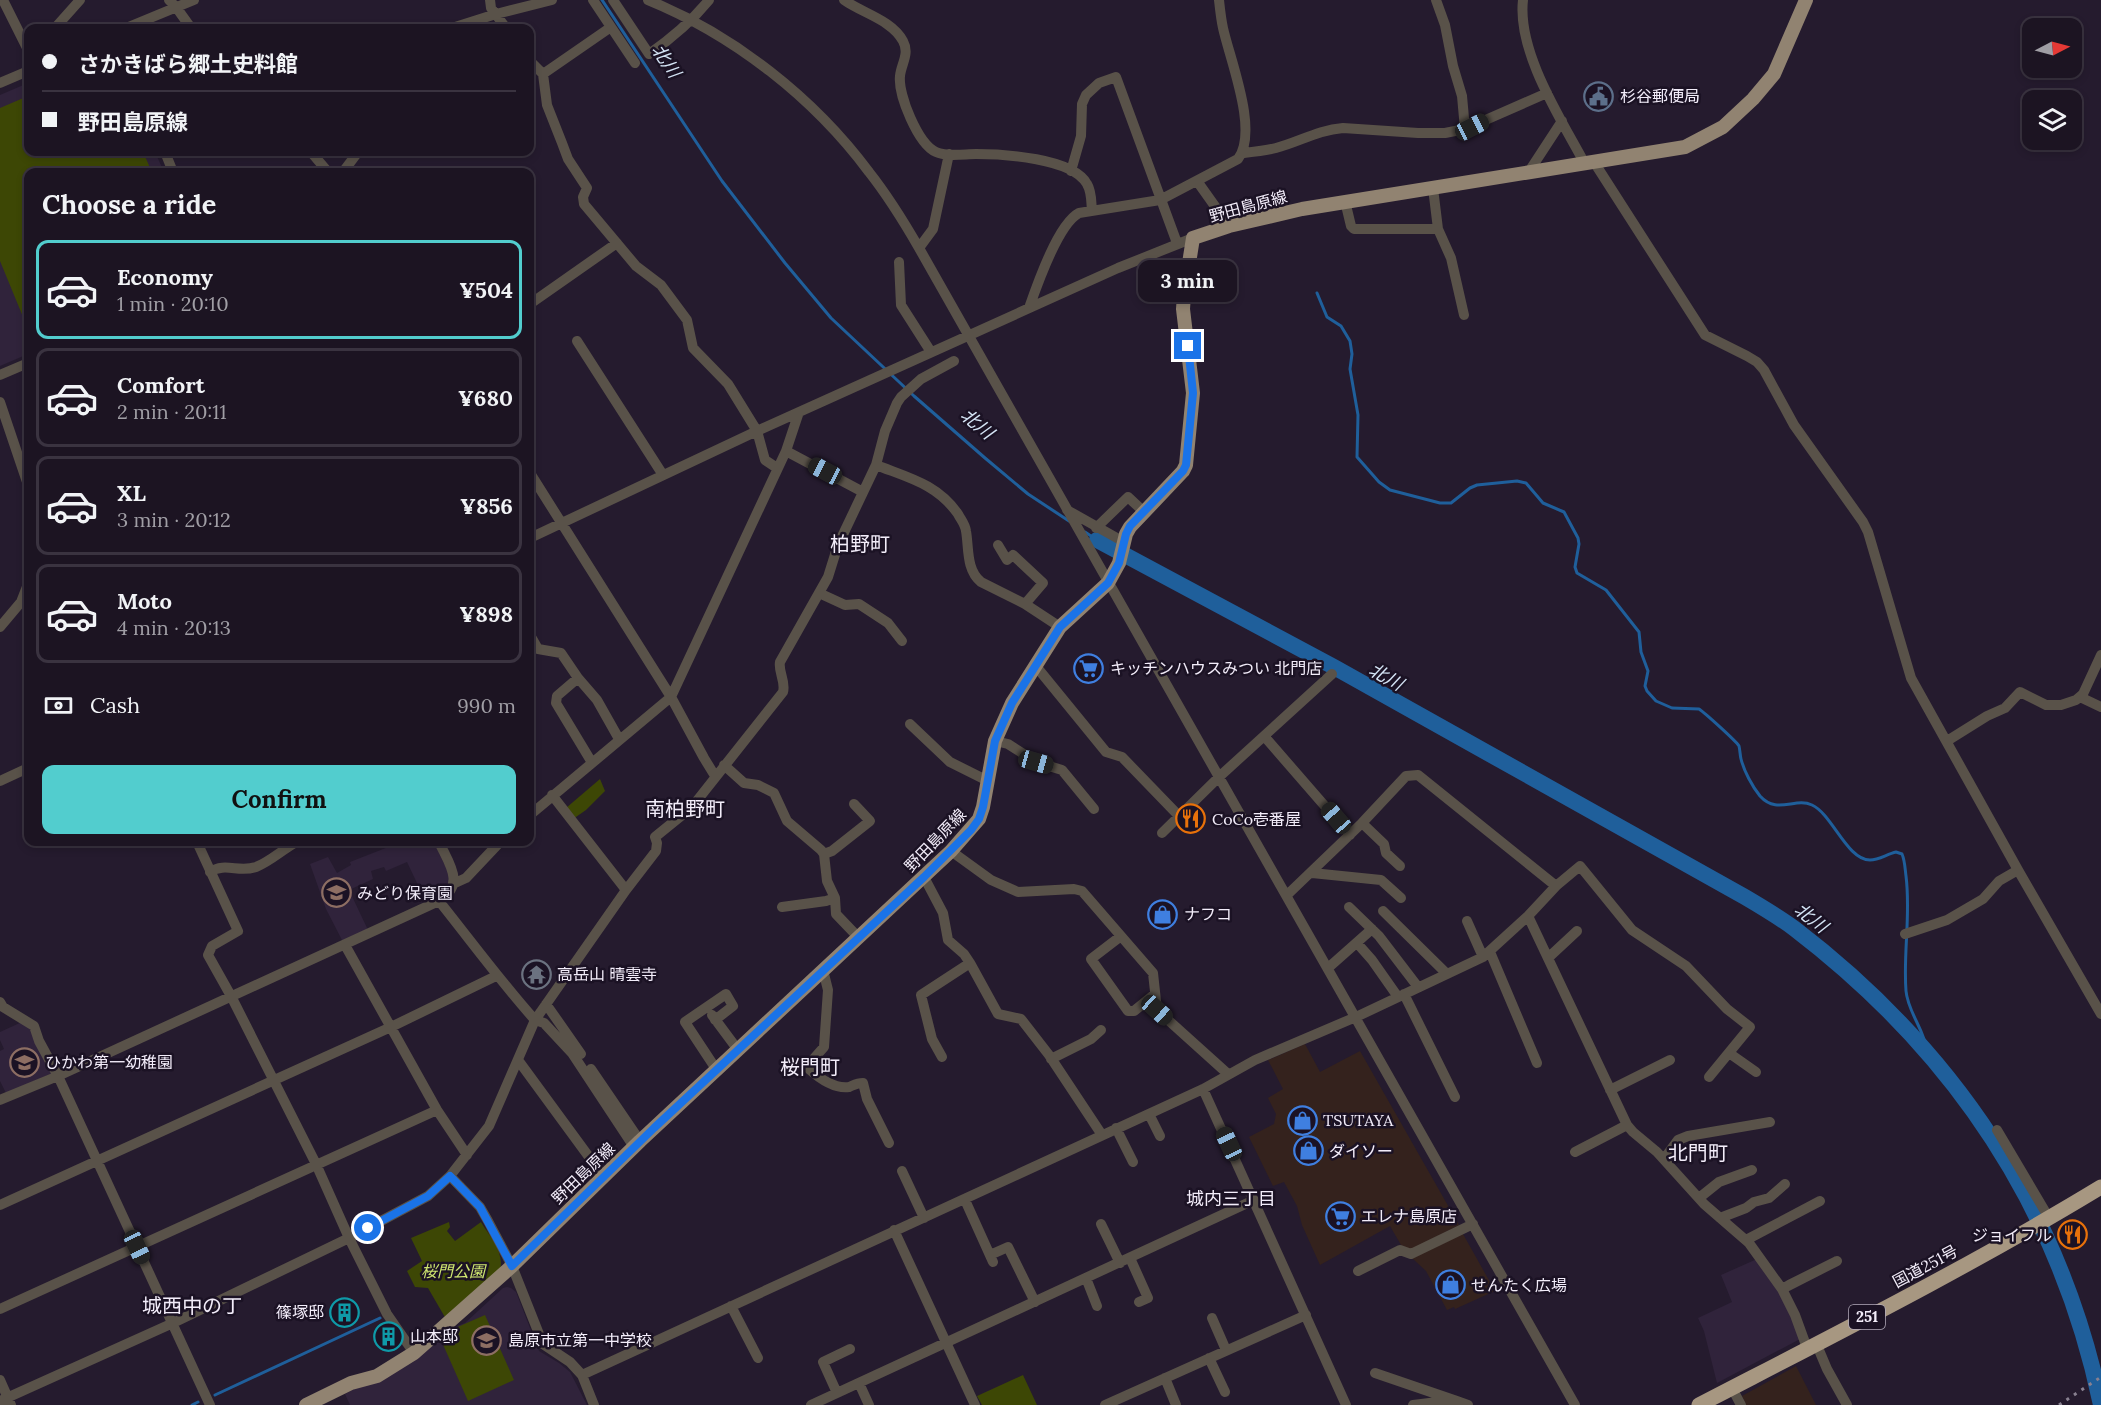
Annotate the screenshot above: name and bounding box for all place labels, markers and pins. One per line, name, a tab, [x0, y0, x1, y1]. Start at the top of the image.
public building icon: 杉谷郵便局	[1583, 80, 1615, 112]
place label: 杉谷郵便局	[1620, 86, 1700, 106]
supermarket icon: キッチンハウスみつい 北門店	[1073, 652, 1105, 684]
place label: キッチンハウスみつい 北門店	[1110, 658, 1322, 678]
restaurant icon: CoCo壱番屋	[1175, 803, 1207, 835]
place label: CoCo壱番屋	[1212, 809, 1301, 829]
school or university icon: みどり保育園	[320, 877, 352, 909]
place label: みどり保育園	[357, 883, 453, 903]
shop icon: ナフコ	[1147, 898, 1179, 930]
place label: ナフコ	[1184, 904, 1232, 924]
temple icon: 高岳山 晴雲寺	[520, 958, 552, 990]
place label: 高岳山 晴雲寺	[557, 964, 657, 984]
school or university icon: ひかわ第一幼稚園	[8, 1046, 40, 1078]
place label: ひかわ第一幼稚園	[45, 1052, 173, 1072]
shop icon: TSUTAYA	[1286, 1104, 1318, 1136]
place label: TSUTAYA	[1323, 1110, 1394, 1130]
shop icon: ダイソー	[1292, 1135, 1324, 1167]
place label: ダイソー	[1329, 1141, 1393, 1161]
supermarket icon: エレナ島原店	[1324, 1200, 1356, 1232]
place label: エレナ島原店	[1361, 1206, 1457, 1226]
restaurant icon: ジョイフル	[2057, 1219, 2089, 1251]
place label: ジョイフル	[1972, 1225, 2052, 1245]
shop icon: せんたく広場	[1434, 1269, 1466, 1301]
place label: せんたく広場	[1471, 1275, 1567, 1295]
building icon: 篠塚邸	[329, 1296, 361, 1328]
place label: 篠塚邸	[276, 1302, 324, 1322]
building icon: 山本邸	[373, 1320, 405, 1352]
school or university icon: 島原市立第一中学校	[471, 1324, 503, 1356]
place label: 山本邸	[410, 1326, 458, 1346]
place label: 島原市立第一中学校	[508, 1330, 652, 1350]

